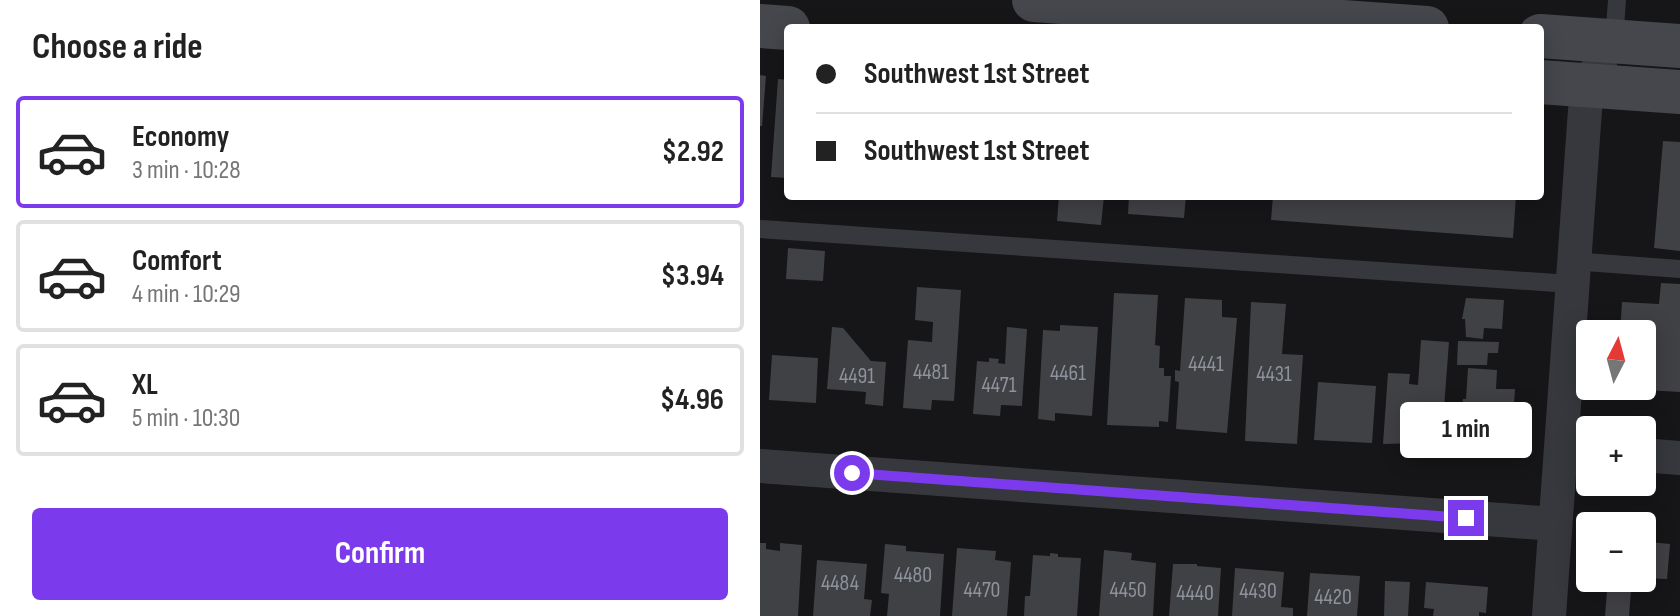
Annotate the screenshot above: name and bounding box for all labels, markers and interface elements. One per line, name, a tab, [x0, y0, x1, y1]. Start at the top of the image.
text: Choose a ride	[32, 26, 203, 69]
text: Southwest 1st Street	[864, 56, 1090, 92]
icon: car	[36, 116, 108, 188]
text: Economy	[132, 119, 229, 155]
text: Southwest 1st Street	[864, 133, 1090, 169]
text: $2.92	[662, 134, 724, 170]
text: 3 min · 10:28	[132, 155, 241, 186]
icon: car	[36, 240, 108, 312]
text: Comfort	[132, 243, 222, 279]
text: $3.94	[661, 258, 724, 294]
text: 4 min · 10:29	[132, 279, 241, 310]
north arrow	[1576, 320, 1656, 400]
map controls	[1576, 320, 1656, 592]
house number: 4441	[1188, 351, 1224, 378]
house number: 4481	[913, 359, 949, 386]
house number: 4461	[1050, 360, 1086, 387]
house number: 4431	[1256, 361, 1292, 388]
house number: 4491	[839, 363, 875, 390]
icon: car	[36, 364, 108, 436]
text: XL	[132, 367, 158, 403]
house number: 4471	[982, 372, 1017, 399]
text: $4.96	[660, 382, 724, 418]
callout: 1 min	[1400, 402, 1532, 458]
text: 5 min · 10:30	[132, 403, 240, 434]
text: 1 min	[1442, 414, 1490, 445]
button: +	[1576, 416, 1656, 496]
route start	[834, 455, 870, 491]
route end	[1448, 500, 1484, 536]
button: Confirm	[32, 508, 728, 600]
button: −	[1576, 512, 1656, 592]
house number: 4480	[894, 562, 932, 589]
house number: 4484	[821, 570, 859, 597]
house number: 4470	[964, 577, 1000, 604]
house number: 4450	[1109, 577, 1147, 604]
house number: 4430	[1239, 578, 1277, 605]
house number: 4440	[1176, 580, 1214, 607]
house number: 4420	[1314, 584, 1352, 611]

